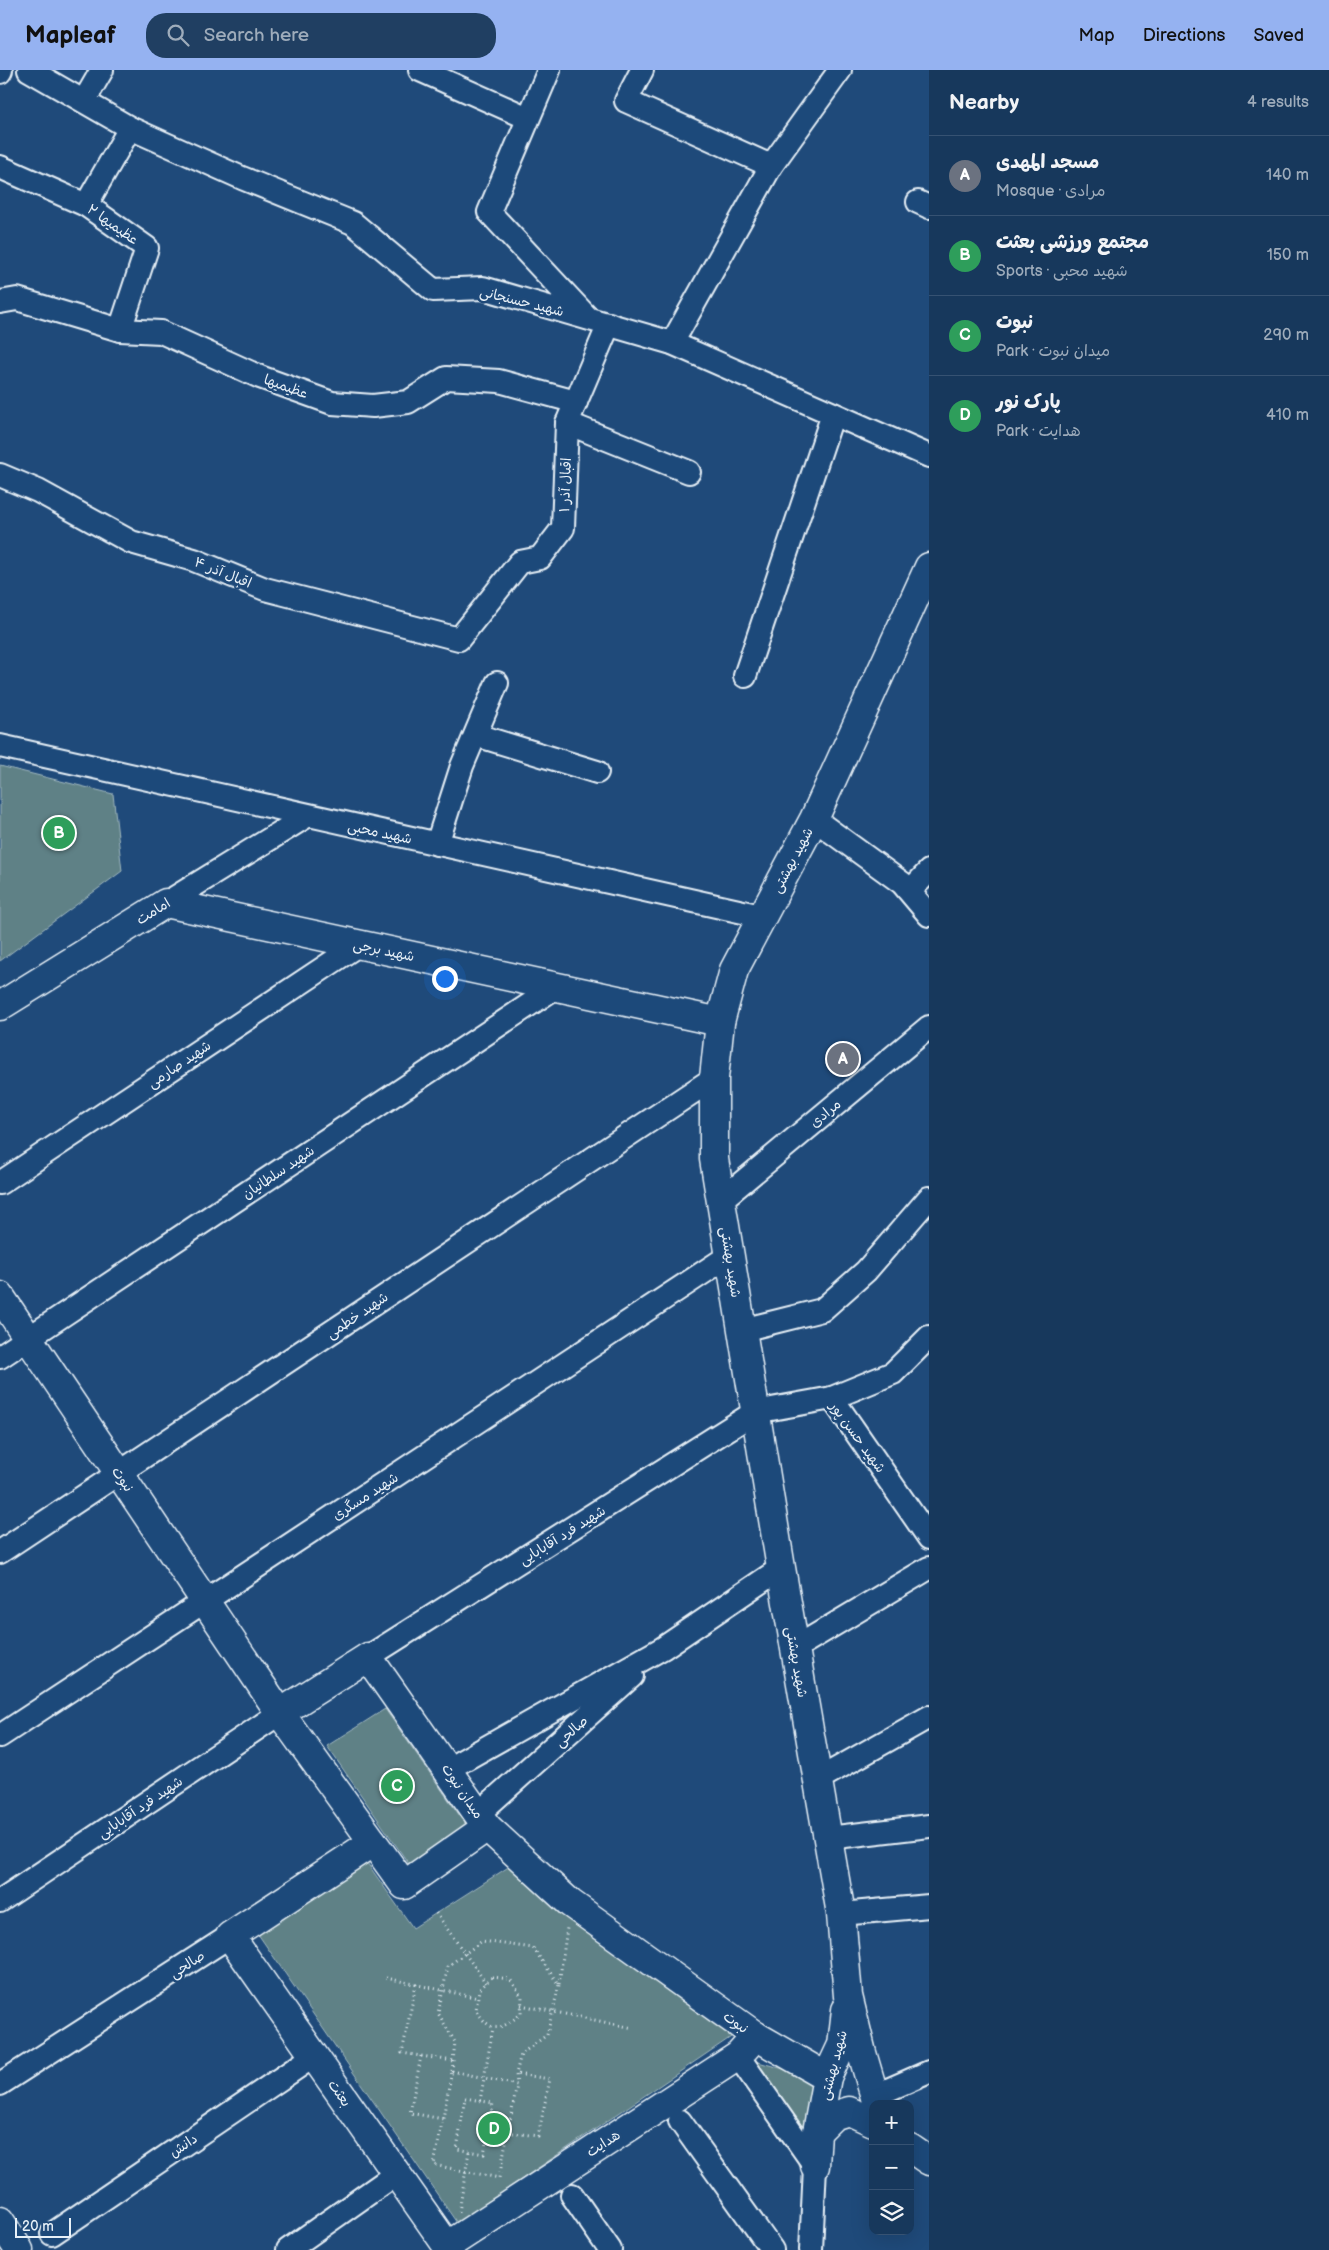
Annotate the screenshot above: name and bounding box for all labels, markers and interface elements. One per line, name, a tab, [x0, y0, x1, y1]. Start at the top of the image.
search box	[146, 13, 496, 58]
text: Mapleaf	[25, 21, 116, 50]
icon: search	[164, 21, 192, 49]
text: Search here	[204, 24, 309, 47]
text: Map	[1079, 25, 1115, 46]
text: Directions	[1143, 25, 1225, 46]
text: Saved	[1253, 25, 1304, 46]
text: Nearby	[949, 90, 1019, 115]
text: 4 results	[1247, 93, 1309, 112]
text: مسجد المهدی	[996, 151, 1099, 174]
text: A	[960, 166, 970, 185]
text: 140 m	[1266, 166, 1309, 185]
text: Mosque · مرادی	[996, 182, 1105, 201]
street label: عظیمیها ۲	[84, 201, 142, 248]
text: مجتمع ورزشی بعثت	[996, 231, 1149, 254]
text: B	[959, 246, 971, 265]
text: 150 m	[1267, 246, 1309, 265]
text: Sports · شهید محبی	[996, 262, 1128, 281]
street label: شهید حسنجانی	[478, 283, 566, 320]
text: نبوت	[996, 311, 1033, 334]
text: C	[959, 326, 971, 345]
text: 290 m	[1263, 326, 1309, 345]
text: Park · میدان نبوت	[996, 342, 1110, 361]
street label: عظیمیها	[261, 371, 310, 402]
text: پارک نور	[996, 391, 1060, 414]
text: D	[959, 406, 971, 425]
text: 410 m	[1266, 406, 1309, 425]
text: Park · هدایت	[996, 422, 1081, 441]
street label: اقبال آذر ۱	[556, 457, 575, 513]
street label: اقبال آذر ۴	[192, 553, 254, 592]
pin: B	[43, 814, 75, 852]
street label: شهید محبی	[346, 817, 414, 848]
street label: شهید بهشتی	[768, 825, 817, 896]
street label: امامت	[133, 894, 173, 928]
street label: شهید برجی	[352, 936, 416, 965]
your location	[432, 966, 458, 992]
street label: شهید صارمی	[144, 1037, 214, 1092]
pin: A	[827, 1040, 859, 1078]
street label: مرادی	[806, 1096, 844, 1131]
street label: شهید سلطانیان	[239, 1142, 318, 1203]
street label: شهید بهشتی	[717, 1225, 745, 1299]
street label: شهید خطمی	[323, 1288, 392, 1342]
street label: شهید حسن پور	[825, 1398, 889, 1477]
street label: نبوت	[108, 1463, 137, 1495]
street label: شهید مسگری	[329, 1469, 401, 1524]
street label: شهید فرد آقابابایی	[516, 1502, 609, 1569]
street label: شهید بهشتی	[782, 1625, 811, 1699]
street label: صالحی	[551, 1712, 591, 1751]
street label: میدان نبوت	[438, 1761, 487, 1822]
pin: C	[381, 1767, 413, 1805]
street label: شهید فرد آقابابایی	[94, 1773, 186, 1842]
street label: صالحی	[166, 1947, 208, 1982]
street label: نبوت	[720, 2008, 752, 2037]
street label: شهید بهشتی	[816, 2028, 851, 2102]
street label: بعثت	[324, 2077, 355, 2110]
map controls	[869, 2100, 914, 2235]
button: +	[869, 2100, 914, 2145]
pin: D	[478, 2110, 510, 2148]
street label: هدایت	[583, 2126, 623, 2161]
street label: دانش	[166, 2130, 201, 2161]
button: −	[869, 2145, 914, 2190]
button: layers	[869, 2190, 914, 2235]
scale bar	[15, 2215, 71, 2238]
text: 20 m	[22, 2218, 54, 2235]

